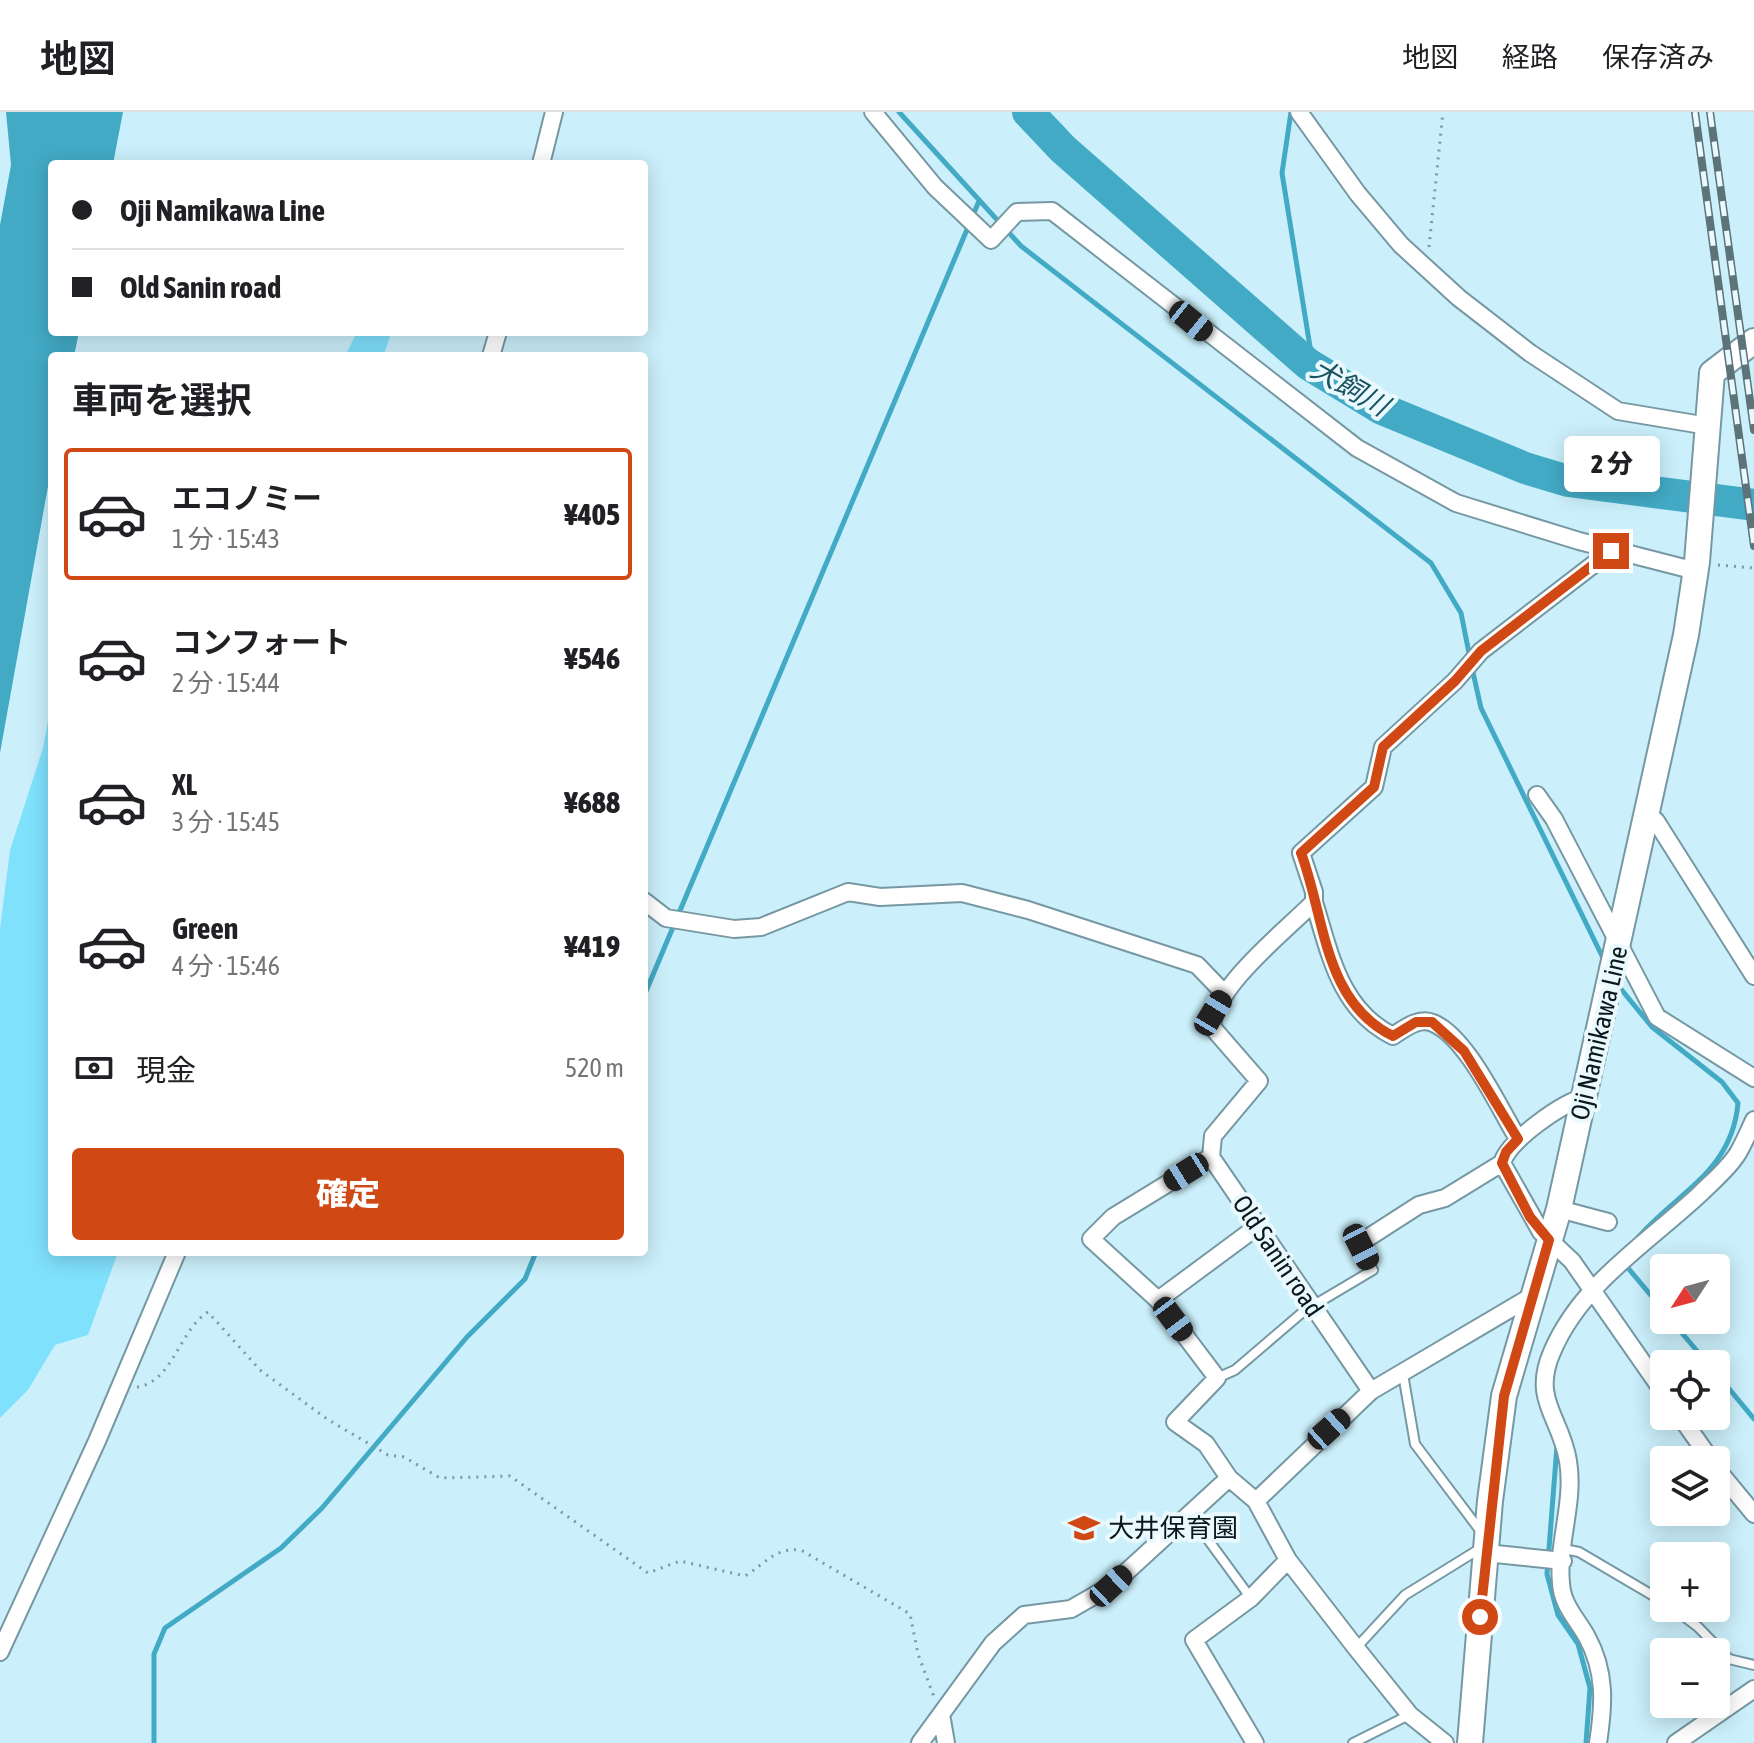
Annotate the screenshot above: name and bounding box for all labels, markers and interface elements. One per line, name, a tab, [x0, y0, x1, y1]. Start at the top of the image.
text: 地図	[40, 37, 116, 80]
text: 地図	[1402, 41, 1458, 73]
text: 経路	[1502, 41, 1558, 73]
text: 保存済み	[1602, 41, 1714, 73]
text: Oji Namikawa Line	[120, 193, 325, 227]
text: Old Sanin road	[120, 270, 281, 304]
car	[1165, 297, 1217, 345]
water label: 犬飼川	[1306, 352, 1397, 423]
text: 車両を選択	[72, 379, 252, 421]
callout: 2 分	[1563, 435, 1659, 491]
text: 2 分	[1591, 449, 1633, 479]
icon: car	[76, 478, 148, 550]
text: エコノミー	[172, 481, 322, 515]
text: ¥405	[564, 497, 620, 531]
text: 1 分 · 15:43	[172, 524, 280, 554]
route end	[1593, 533, 1629, 569]
icon: car	[76, 622, 148, 694]
text: コンフォート	[172, 625, 351, 659]
text: ¥546	[564, 641, 620, 675]
text: 2 分 · 15:44	[172, 668, 280, 698]
icon: car	[76, 766, 148, 838]
text: XL	[172, 767, 197, 801]
text: ¥688	[564, 785, 620, 819]
text: 3 分 · 15:45	[172, 807, 280, 837]
icon: car	[76, 910, 148, 982]
text: Green	[172, 911, 238, 945]
text: ¥419	[564, 929, 620, 963]
street label: Oji Namikawa Line	[1564, 943, 1634, 1123]
text: 4 分 · 15:46	[172, 951, 280, 981]
car	[1190, 986, 1236, 1040]
icon: cash	[72, 1046, 116, 1090]
text: 現金	[136, 1053, 196, 1087]
text: 520 m	[565, 1053, 624, 1083]
button: 確定	[72, 1148, 624, 1240]
car	[1159, 1149, 1213, 1195]
street label: Old Sanin road	[1226, 1190, 1330, 1322]
car	[1339, 1220, 1383, 1274]
north arrow	[1650, 1254, 1730, 1334]
map controls	[1650, 1254, 1730, 1718]
car	[1149, 1293, 1197, 1345]
button: locate	[1650, 1350, 1730, 1430]
car	[1303, 1404, 1355, 1454]
button: layers	[1650, 1446, 1730, 1526]
school or university icon: 大井保育園	[1067, 1511, 1101, 1545]
place label: 大井保育園	[1108, 1513, 1238, 1543]
button: +	[1650, 1542, 1730, 1622]
car	[1085, 1561, 1137, 1611]
route start	[1462, 1599, 1498, 1635]
button: −	[1650, 1638, 1730, 1718]

